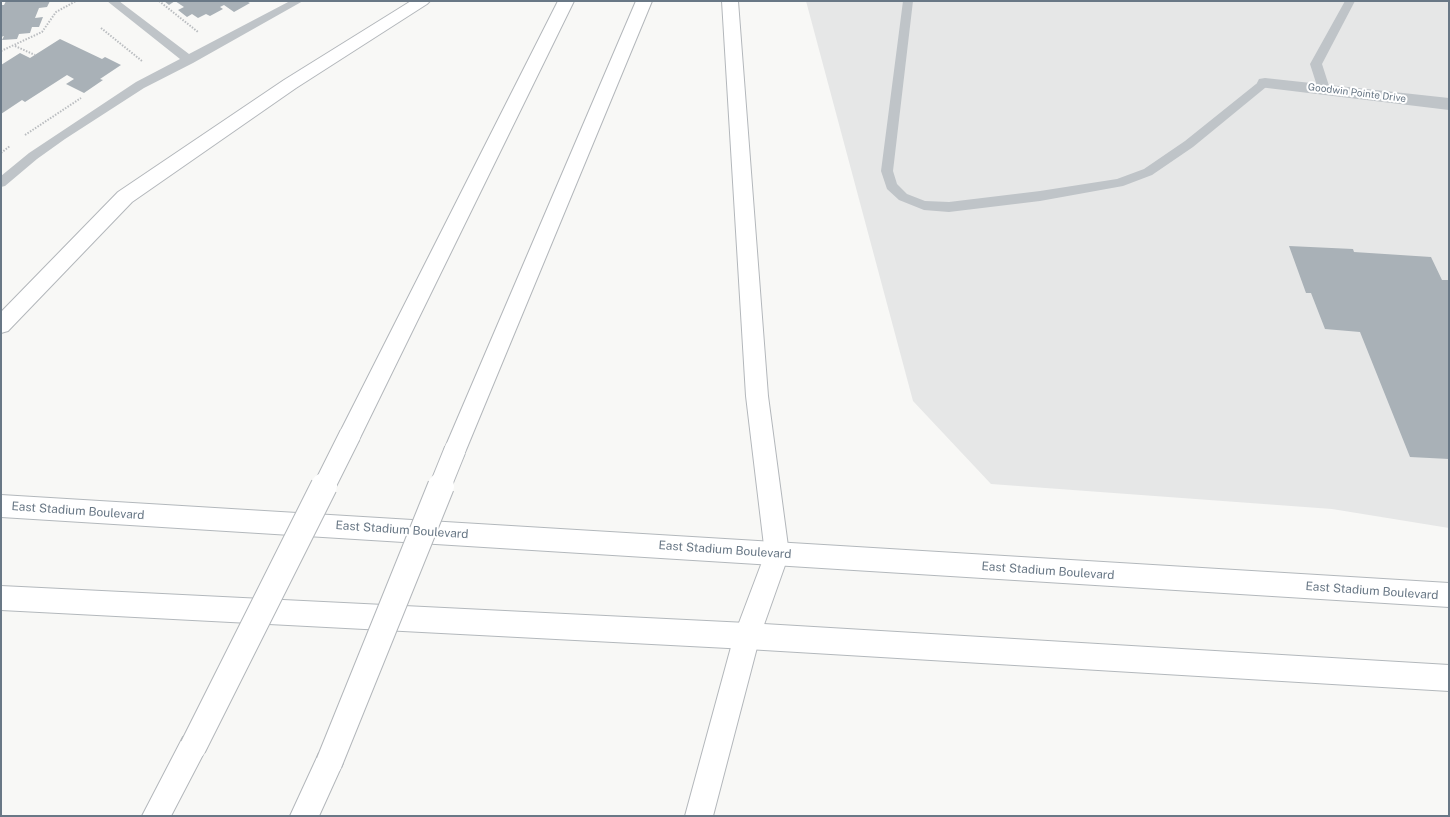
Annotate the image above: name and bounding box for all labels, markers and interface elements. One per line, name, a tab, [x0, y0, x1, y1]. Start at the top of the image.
street label: Goodwin Pointe Drive	[1307, 81, 1407, 105]
street label: East Stadium Boulevard	[11, 499, 145, 523]
street label: East Stadium Boulevard	[335, 518, 469, 542]
street label: East Stadium Boulevard	[658, 538, 792, 562]
street label: East Stadium Boulevard	[981, 559, 1115, 583]
street label: East Stadium Boulevard	[1305, 579, 1439, 603]

